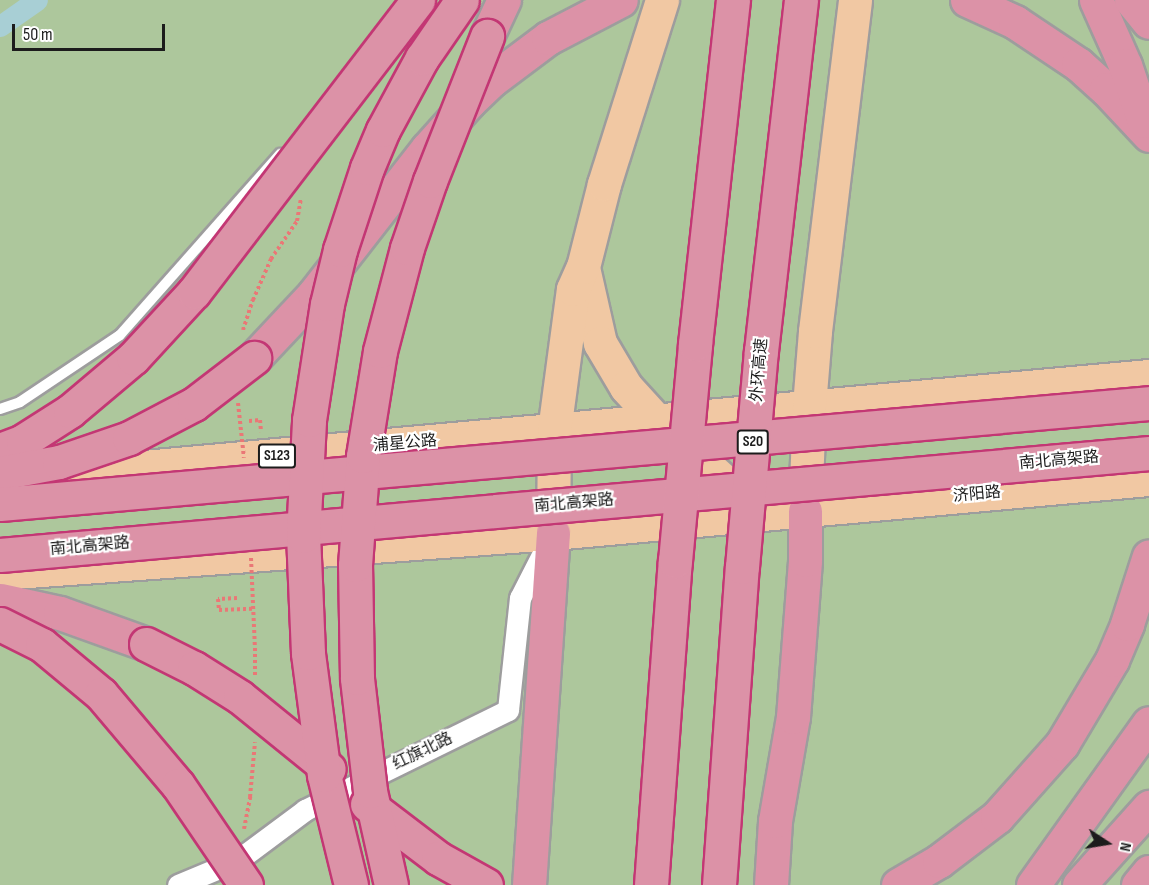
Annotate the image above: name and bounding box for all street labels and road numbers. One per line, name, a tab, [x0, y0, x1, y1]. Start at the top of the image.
street label: 外环高速	[748, 337, 772, 403]
road number: S20	[736, 430, 770, 454]
street label: 浦星公路	[372, 432, 438, 456]
road number: S123	[258, 444, 296, 468]
street label: 南北高架路	[1018, 448, 1100, 474]
street label: 济阳路	[952, 483, 1002, 507]
street label: 南北高架路	[533, 491, 615, 517]
street label: 南北高架路	[49, 534, 131, 560]
street label: 红旗北路	[390, 729, 456, 775]

